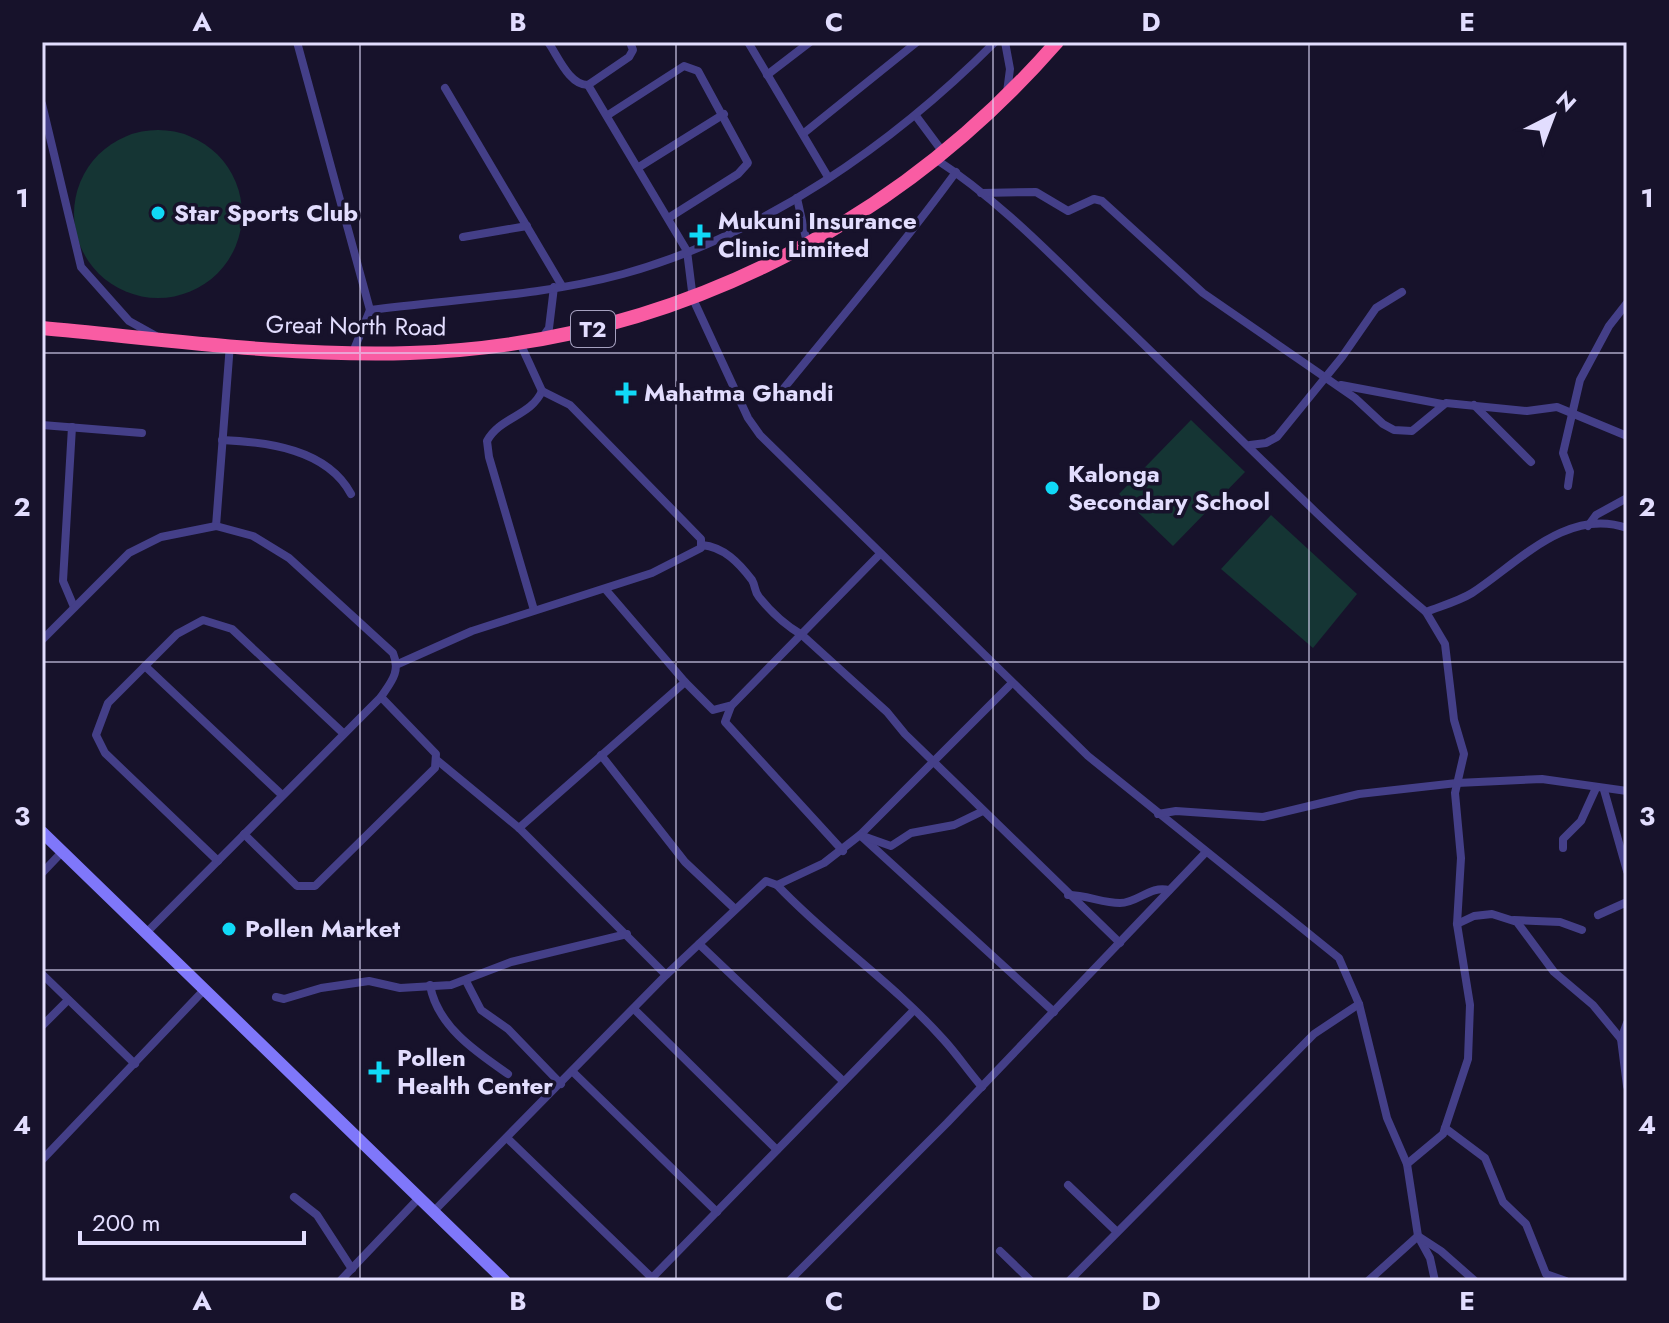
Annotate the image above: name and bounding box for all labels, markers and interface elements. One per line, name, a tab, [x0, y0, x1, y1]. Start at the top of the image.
text: A	[191, 3, 212, 41]
text: B	[509, 3, 527, 41]
text: C	[825, 3, 843, 41]
text: D	[1141, 3, 1161, 41]
text: E	[1459, 3, 1475, 41]
north arrow	[1513, 76, 1593, 156]
text: N	[1549, 83, 1584, 119]
text: 1	[15, 179, 29, 217]
text: 1	[1640, 179, 1654, 217]
place label: Star Sports Club	[174, 195, 358, 230]
place label: Mukuni Insurance Clinic Limited	[718, 203, 917, 266]
marker: Star Sports Club	[149, 204, 167, 222]
marker: Mukuni Insurance Clinic Limited	[689, 224, 711, 246]
street label: Great North Road	[265, 306, 447, 345]
road number: T2	[571, 311, 615, 347]
place label: Mahatma Ghandi	[644, 375, 834, 410]
marker: Mahatma Ghandi	[615, 382, 637, 404]
place label: Kalonga Secondary School	[1068, 456, 1270, 519]
marker: Kalonga Secondary School	[1043, 479, 1061, 497]
text: 2	[13, 488, 31, 526]
text: 2	[1638, 488, 1656, 526]
text: 3	[14, 797, 30, 835]
text: 3	[1639, 797, 1655, 835]
place label: Pollen Market	[245, 911, 401, 946]
marker: Pollen Market	[220, 920, 238, 938]
place label: Pollen Health Center	[397, 1040, 553, 1103]
marker: Pollen Health Center	[368, 1061, 390, 1083]
text: 4	[13, 1106, 31, 1144]
text: 4	[1638, 1106, 1656, 1144]
scale bar	[80, 1195, 304, 1245]
text: 200 m	[92, 1205, 160, 1240]
text: A	[191, 1282, 212, 1320]
text: B	[509, 1282, 527, 1320]
text: C	[825, 1282, 843, 1320]
text: D	[1141, 1282, 1161, 1320]
text: E	[1459, 1282, 1475, 1320]

